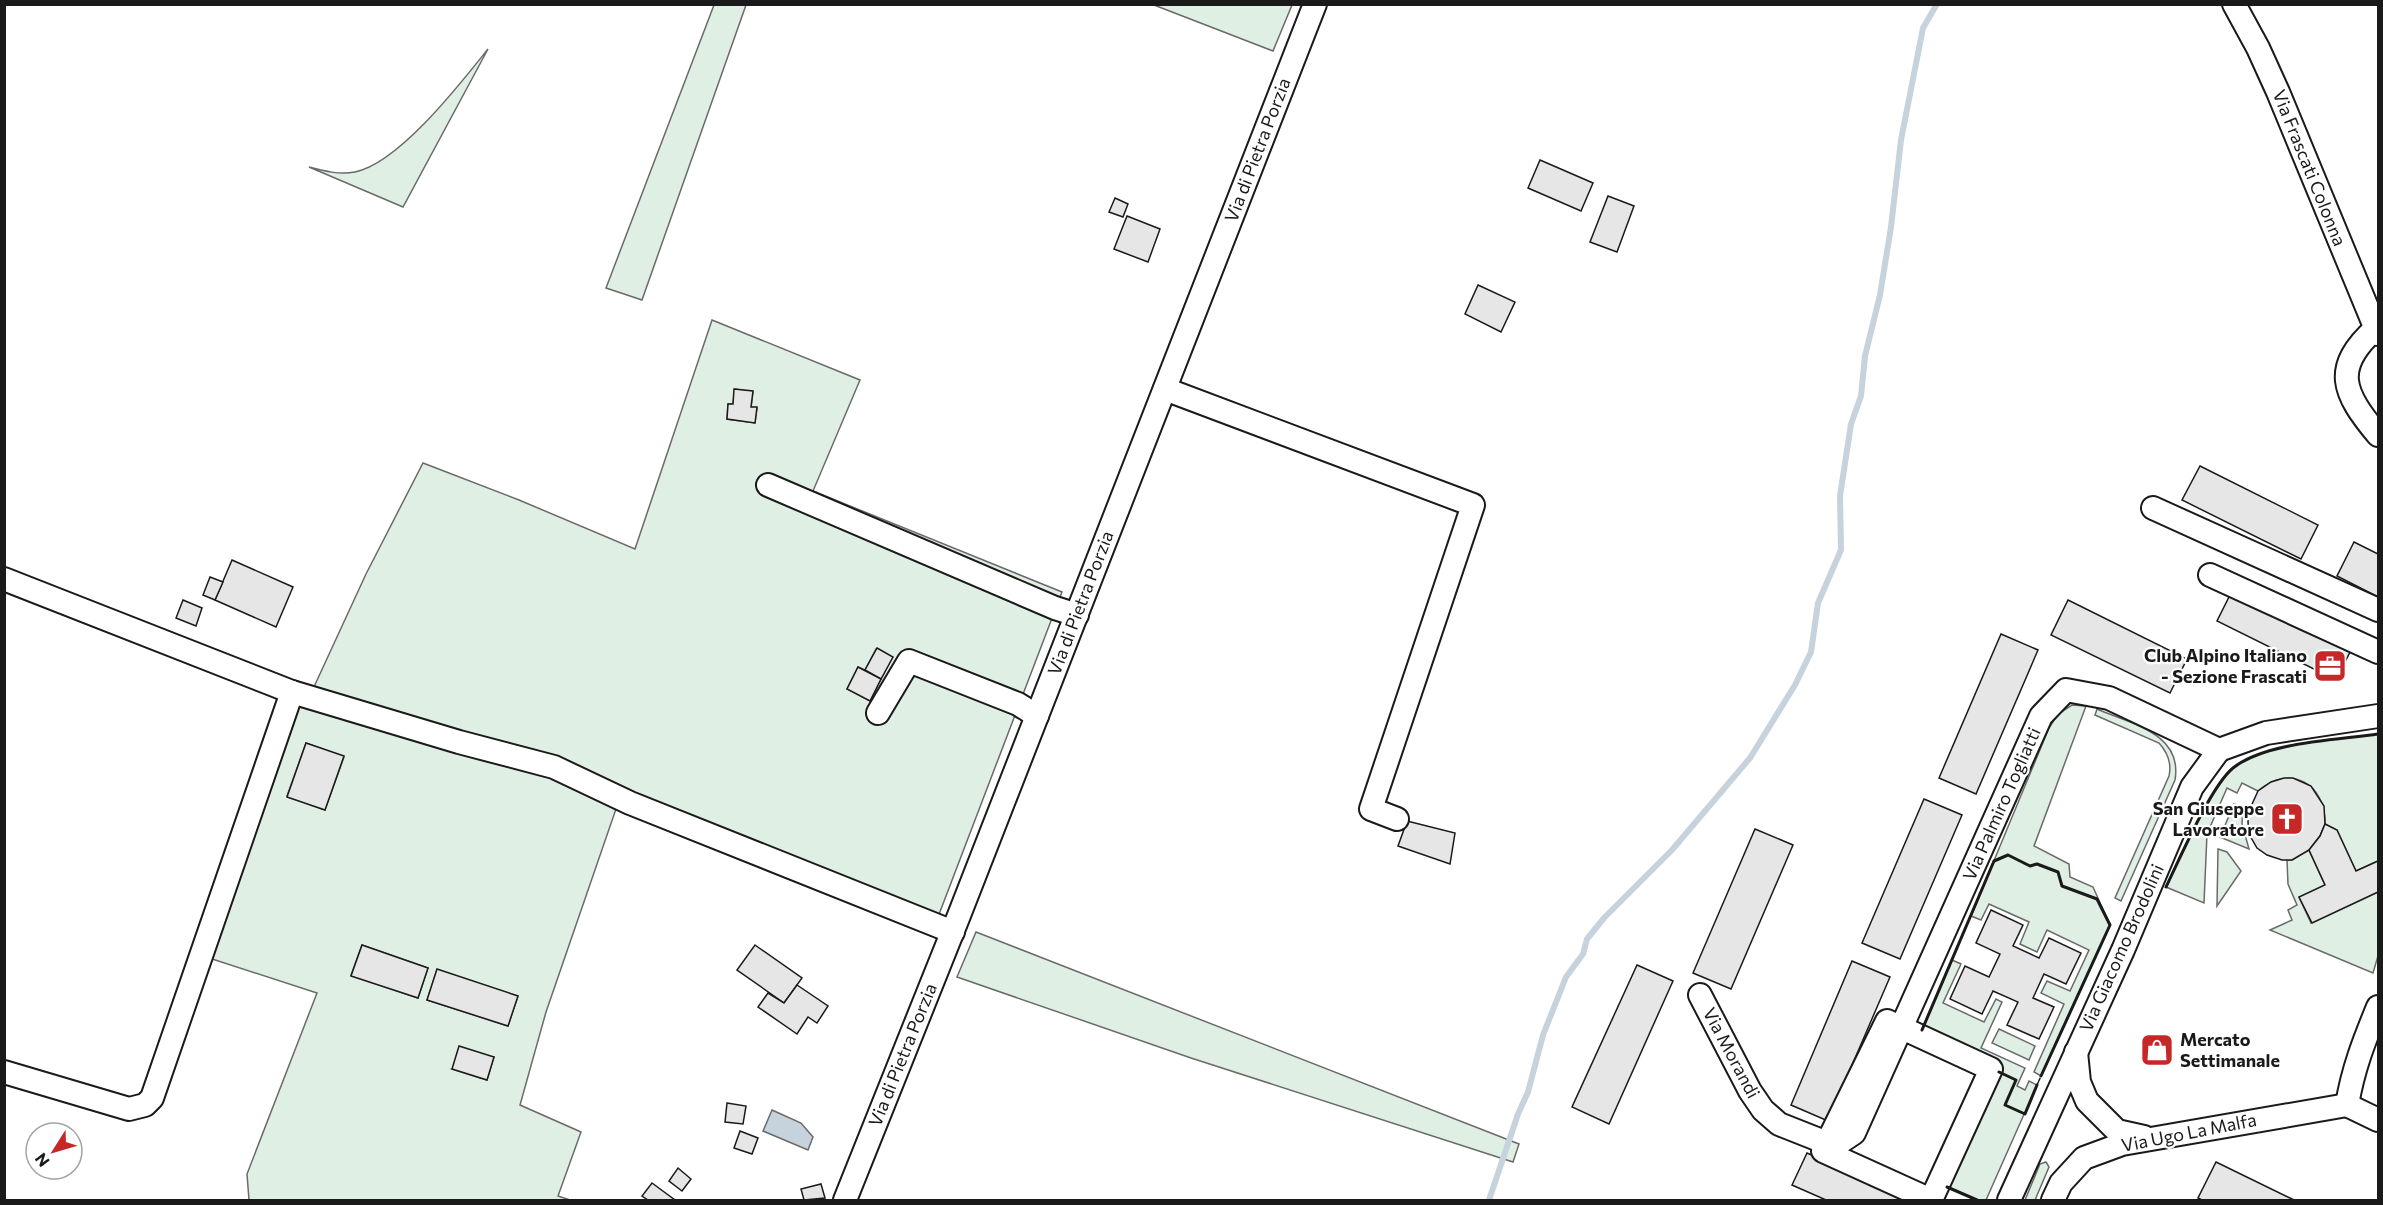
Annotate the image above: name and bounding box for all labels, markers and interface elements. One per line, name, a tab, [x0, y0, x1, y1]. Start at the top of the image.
street label: Via di Pietra Porzia	[1219, 74, 1295, 225]
street label: Via Frascati Colonna	[2268, 86, 2351, 249]
street label: Via di Pietra Porzia	[1042, 527, 1118, 678]
place label: Club Alpino Italiano - Sezione Frascati	[2144, 644, 2307, 687]
office icon: Club Alpino Italiano - Sezione Frascati	[2312, 648, 2348, 684]
street label: Via Palmiro Togliatti	[1957, 724, 2045, 884]
place label: San Giuseppe Lavoratore	[2153, 797, 2264, 840]
church icon: San Giuseppe Lavoratore	[2269, 801, 2305, 837]
street label: Via Giacomo Brodolini	[2074, 860, 2168, 1035]
street label: Via di Pietra Porzia	[863, 980, 941, 1130]
street label: Via Morandi	[1699, 1003, 1765, 1102]
place label: Mercato Settimanale	[2180, 1028, 2280, 1071]
shop icon: Mercato Settimanale	[2139, 1032, 2175, 1068]
street label: Via Ugo La Malfa	[2119, 1108, 2258, 1156]
north arrow	[24, 1121, 84, 1181]
text: N	[30, 1150, 53, 1171]

